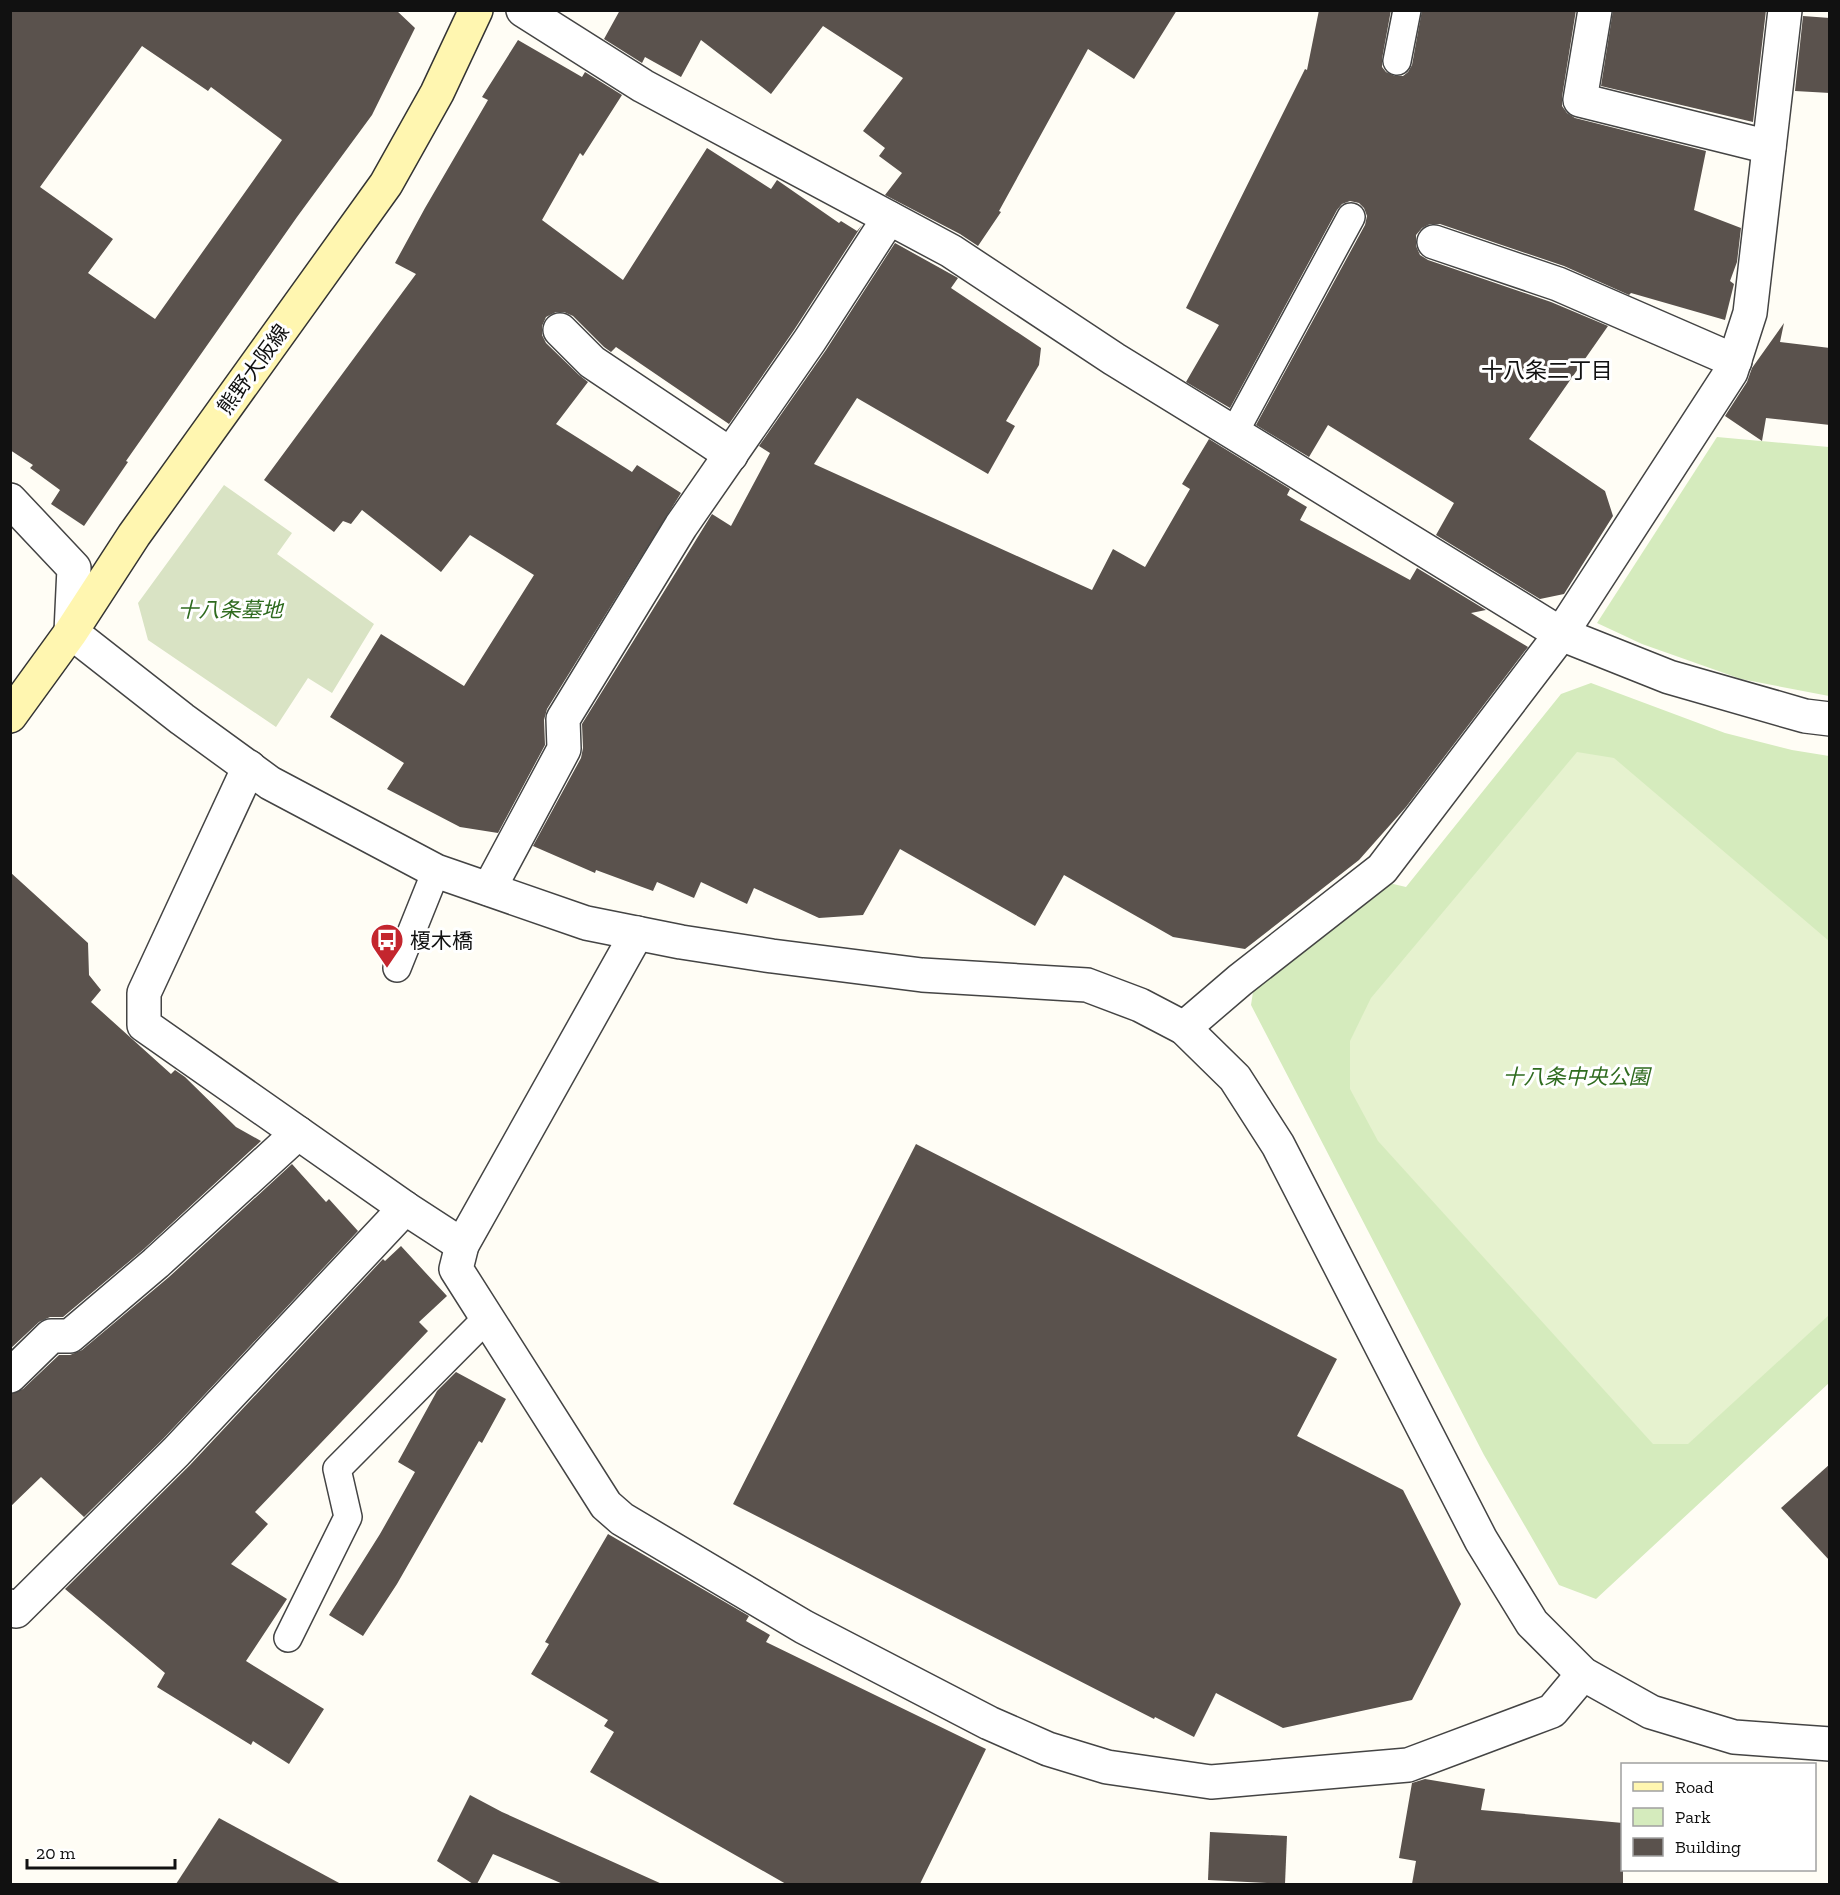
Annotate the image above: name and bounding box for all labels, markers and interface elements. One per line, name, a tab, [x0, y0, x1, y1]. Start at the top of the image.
street label: 熊野大阪線	[212, 319, 294, 419]
district label: 十八条二丁目	[1481, 357, 1613, 384]
park label: 十八条墓地	[178, 597, 284, 622]
bus stop icon: 榎木橋	[369, 922, 405, 969]
place label: 榎木橋	[410, 928, 473, 953]
park label: 十八条中央公園	[1503, 1064, 1652, 1089]
legend	[1621, 1763, 1816, 1871]
text: Road	[1675, 1776, 1714, 1798]
text: Park	[1675, 1806, 1711, 1828]
scale bar	[27, 1832, 176, 1870]
text: Building	[1675, 1836, 1741, 1858]
text: 20 m	[36, 1842, 76, 1864]

